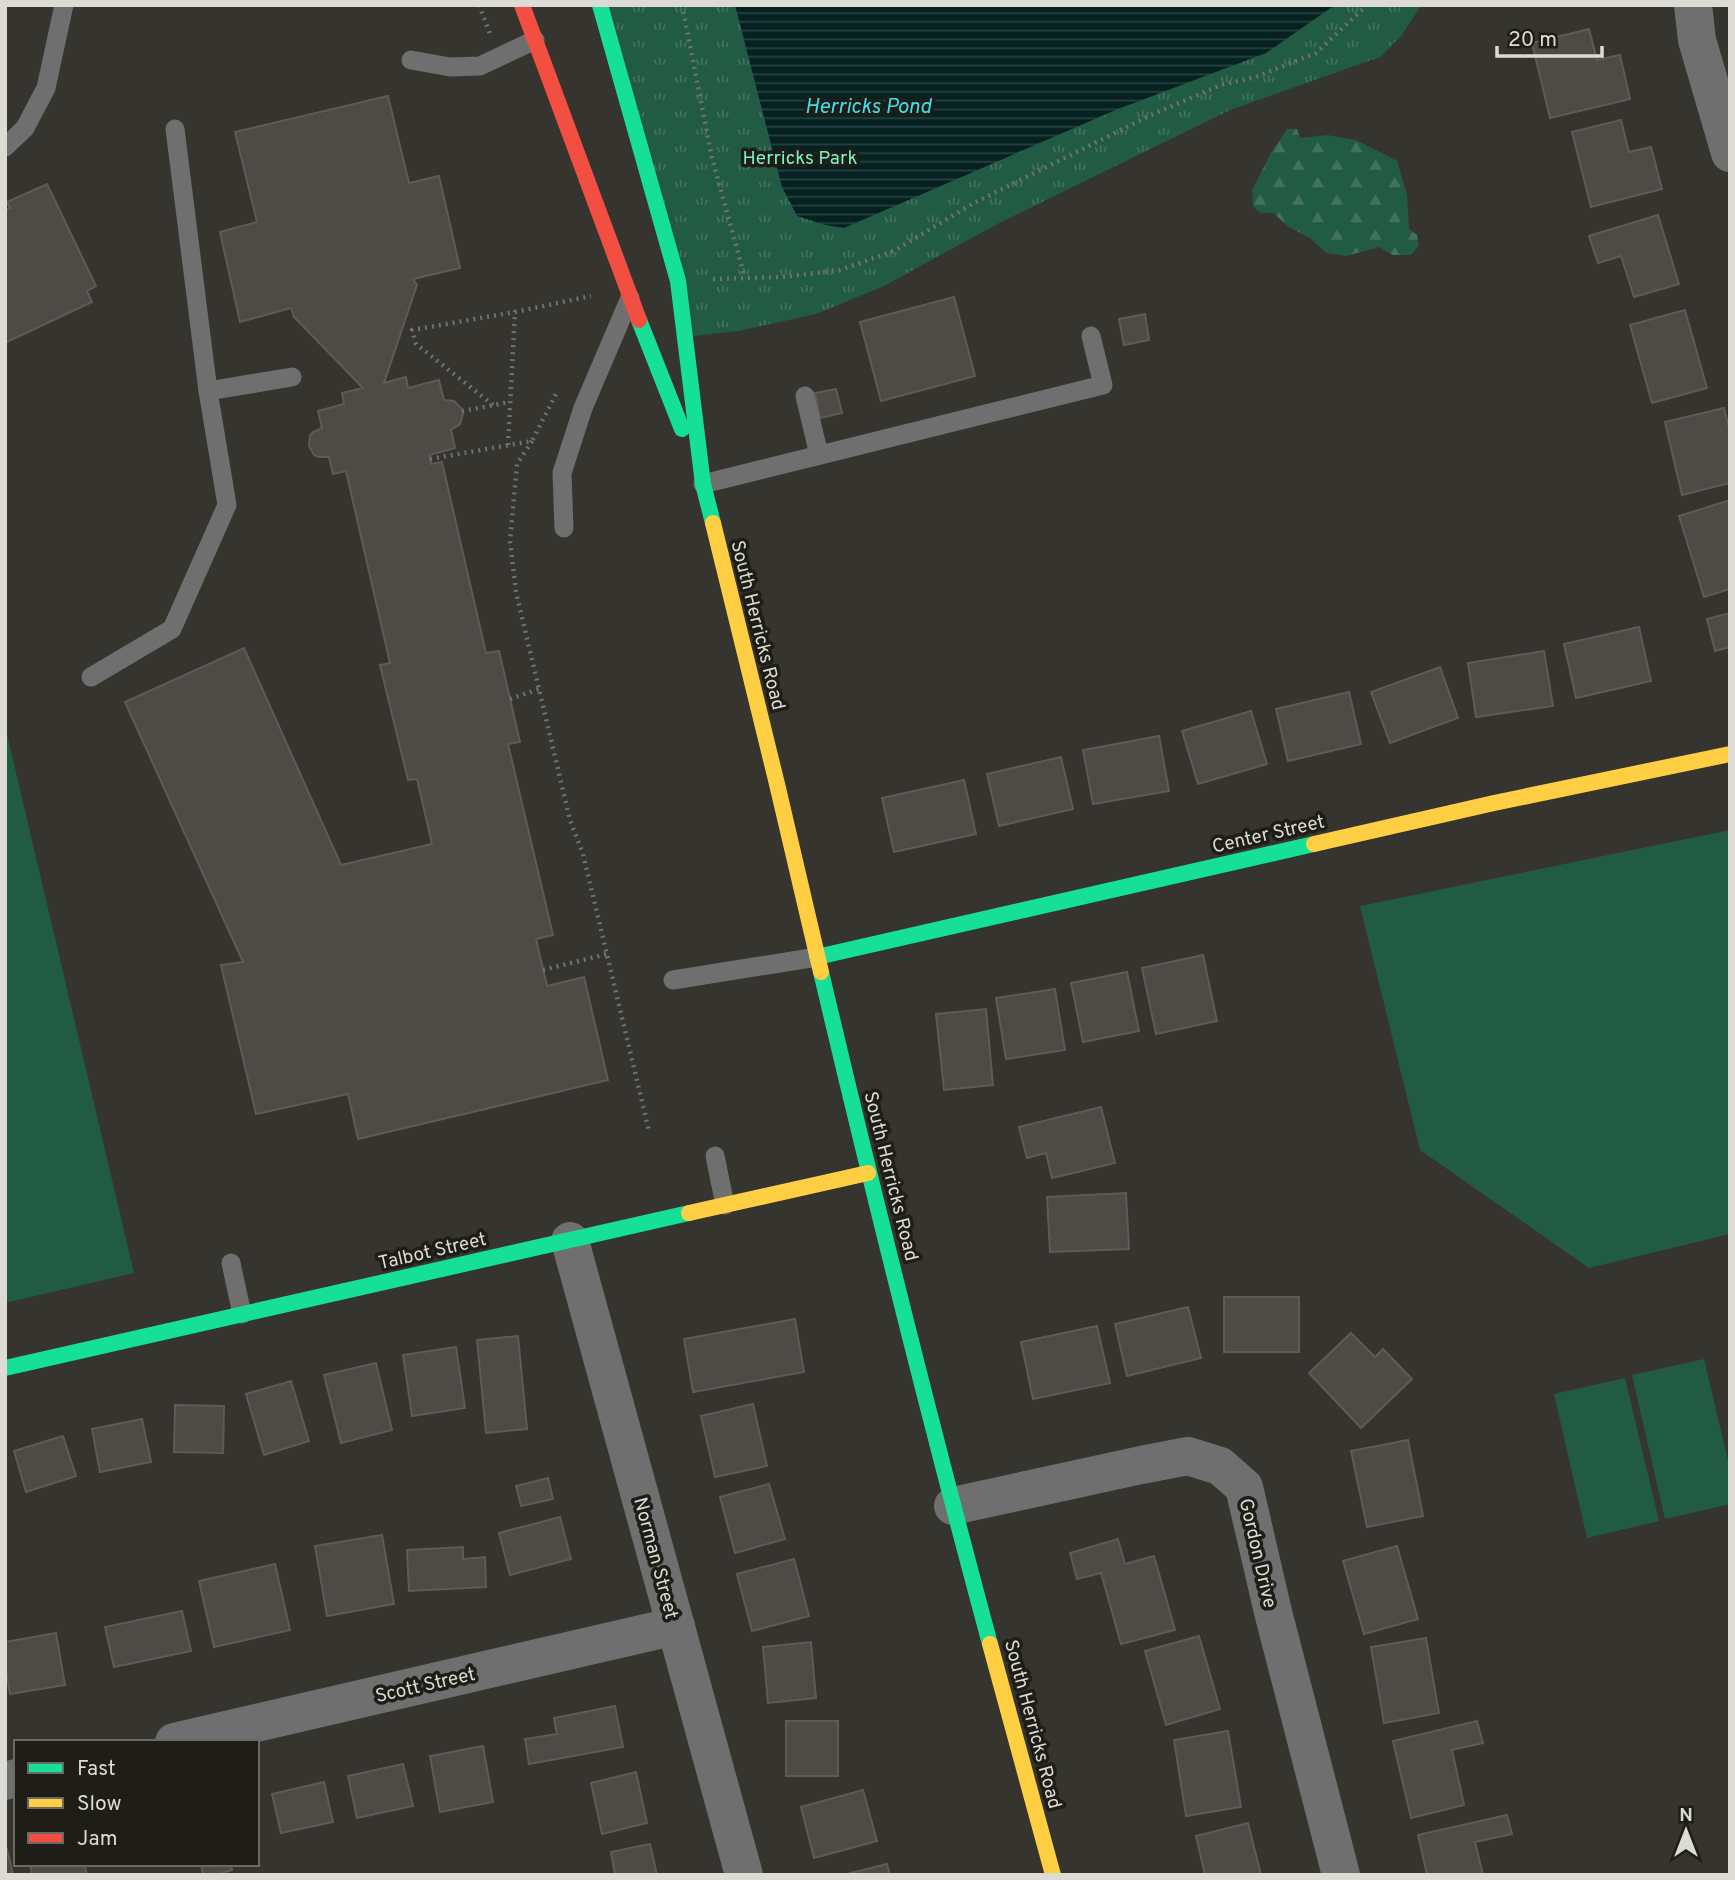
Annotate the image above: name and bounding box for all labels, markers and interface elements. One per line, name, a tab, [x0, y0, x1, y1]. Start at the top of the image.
scale bar	[1497, 14, 1602, 58]
text: 20 m	[1508, 27, 1557, 54]
water label: Herricks Pond	[805, 94, 933, 121]
park label: Herricks Park	[743, 147, 857, 171]
street label: South Herricks Road	[724, 538, 790, 713]
street label: Center Street	[1210, 810, 1327, 860]
street label: South Herricks Road	[857, 1089, 923, 1264]
street label: Talbot Street	[376, 1228, 489, 1276]
street label: Norman Street	[627, 1495, 683, 1622]
street label: Gordon Drive	[1233, 1496, 1281, 1611]
street label: South Herricks Road	[998, 1637, 1066, 1812]
street label: Scott Street	[373, 1663, 478, 1709]
legend	[14, 1740, 259, 1866]
text: Fast	[77, 1756, 116, 1783]
text: Slow	[77, 1791, 122, 1818]
north arrow	[1651, 1796, 1721, 1866]
text: N	[1679, 1804, 1693, 1828]
text: Jam	[77, 1826, 118, 1853]

